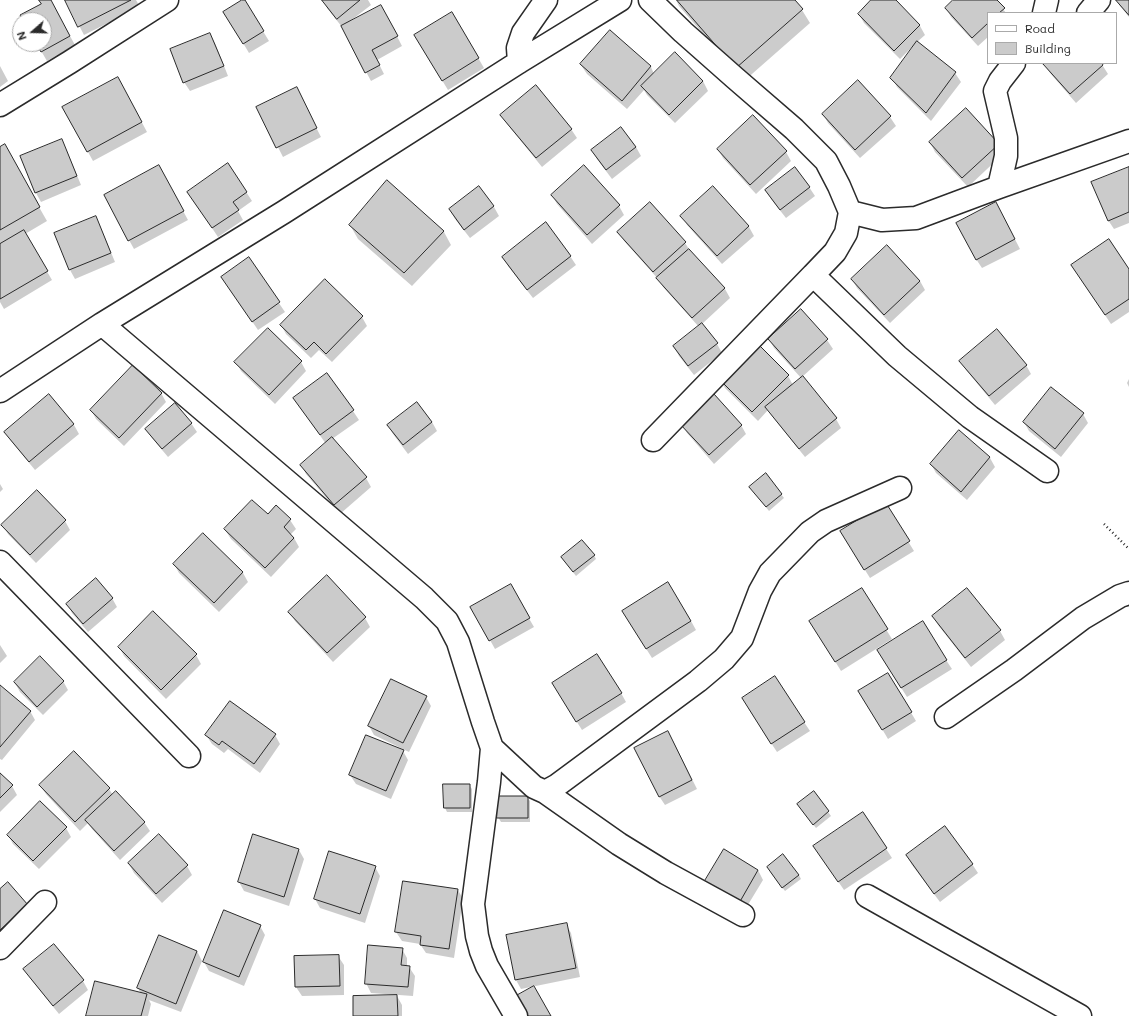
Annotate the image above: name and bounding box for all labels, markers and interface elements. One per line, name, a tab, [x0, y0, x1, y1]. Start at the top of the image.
north arrow	[12, 12, 52, 52]
legend	[987, 12, 1117, 64]
text: Road	[1025, 20, 1055, 36]
text: N	[13, 29, 30, 42]
text: Building	[1025, 40, 1071, 56]

